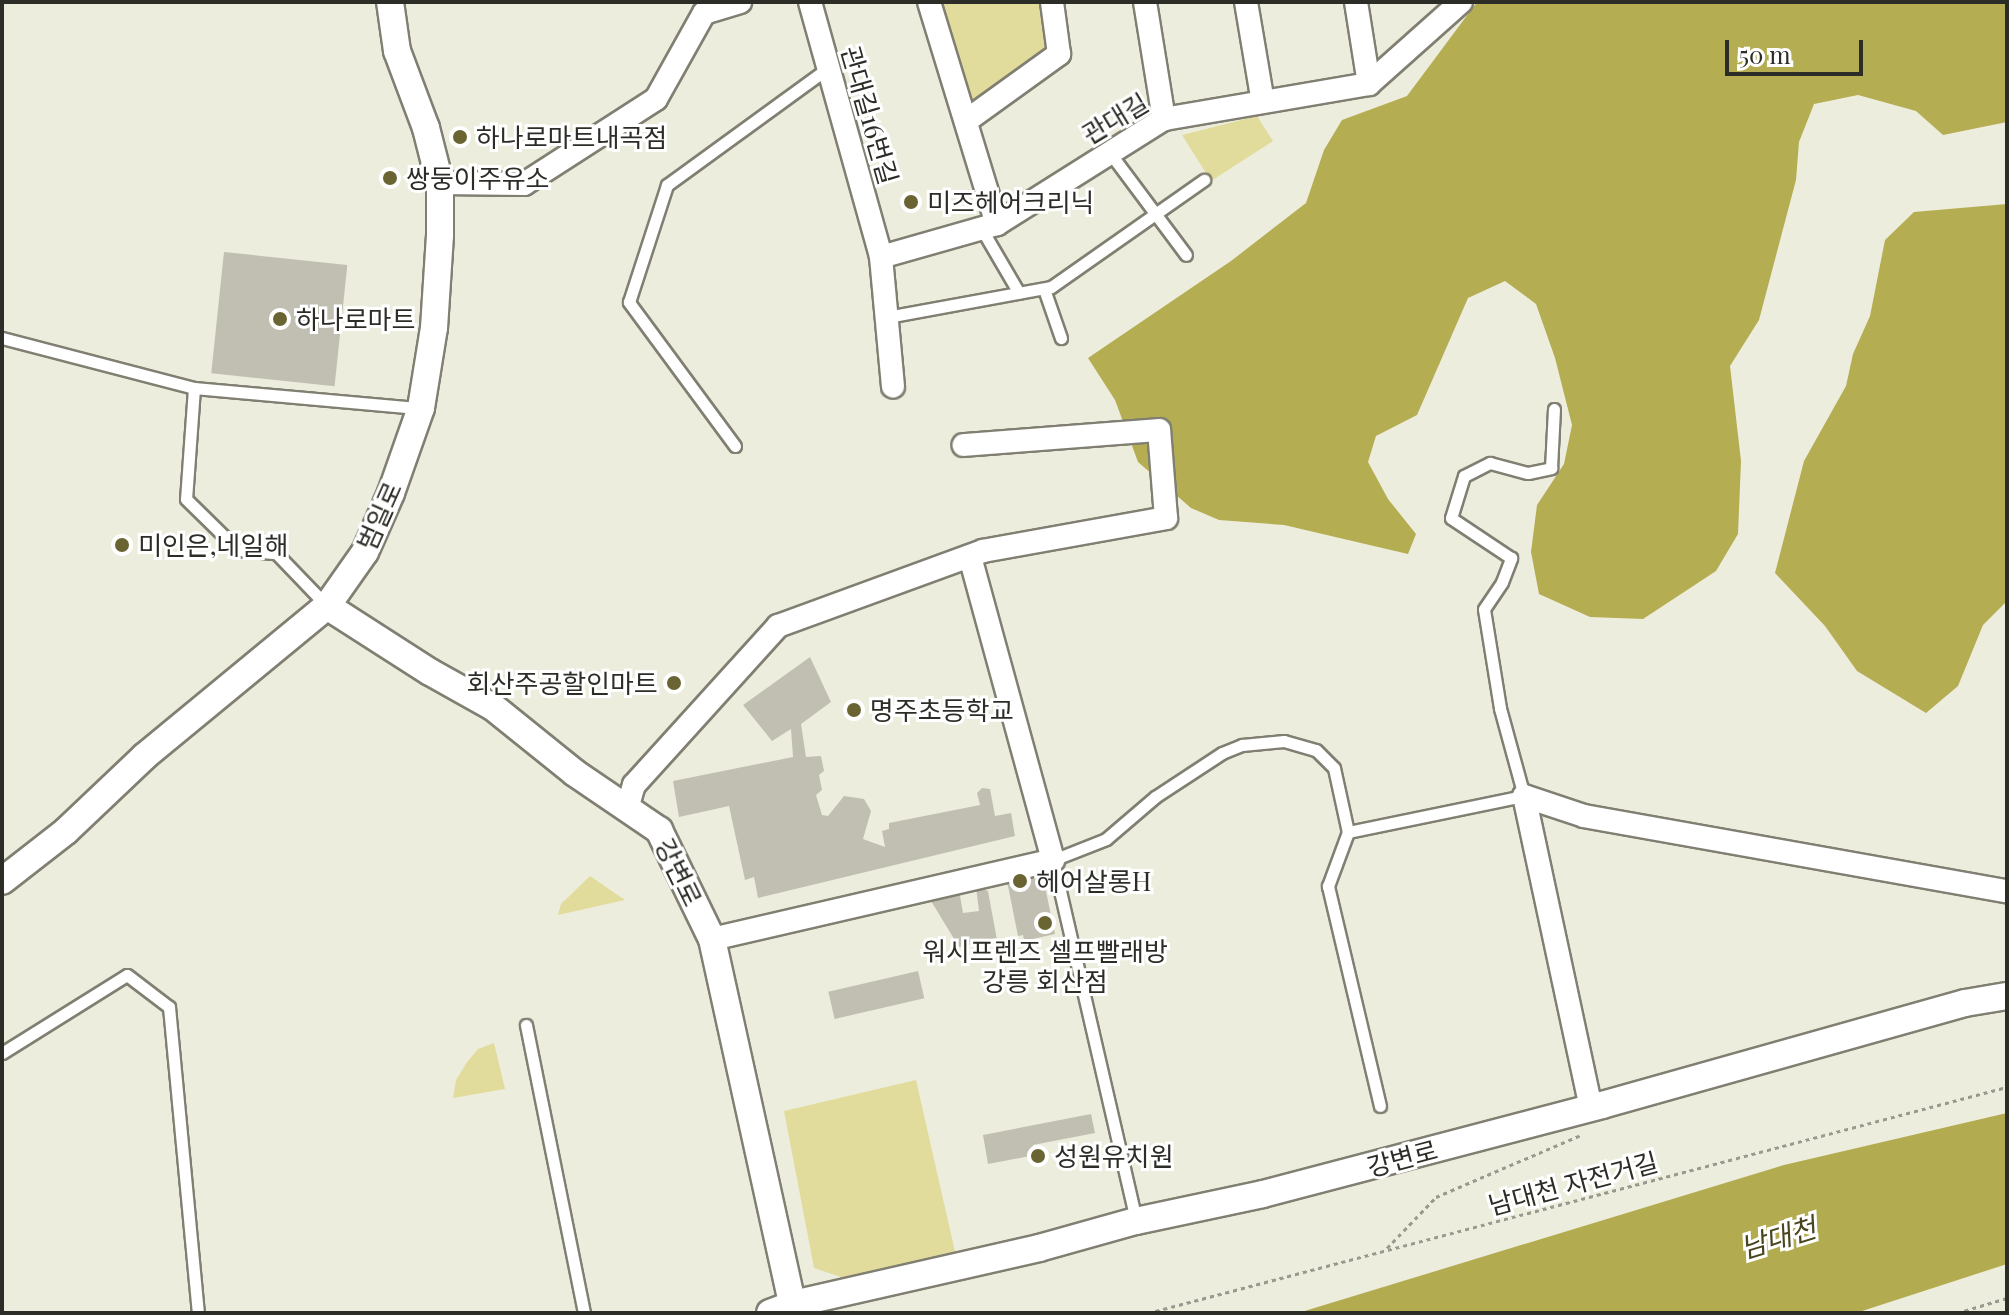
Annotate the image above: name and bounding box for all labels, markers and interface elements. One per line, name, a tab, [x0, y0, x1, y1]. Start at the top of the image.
scale bar	[1729, 24, 1867, 74]
text: 50 m	[1739, 38, 1791, 70]
street label: 관대길16번길	[835, 42, 905, 188]
street label: 관대길	[1076, 86, 1154, 150]
place label: 하나로마트내곡점	[476, 121, 667, 153]
marker: 하나로마트내곡점	[451, 128, 469, 146]
place label: 쌍둥이주유소	[406, 162, 550, 194]
marker: 쌍둥이주유소	[381, 169, 399, 187]
place label: 미즈헤어크리닉	[927, 186, 1094, 218]
marker: 미즈헤어크리닉	[902, 193, 920, 211]
place label: 하나로마트	[296, 303, 416, 335]
marker: 하나로마트	[271, 310, 289, 328]
street label: 범일로	[350, 477, 408, 555]
place label: 미인은,네일해	[138, 529, 288, 561]
marker: 미인은,네일해	[113, 536, 131, 554]
place label: 회산주공할인마트	[467, 667, 658, 699]
marker: 회산주공할인마트	[665, 674, 683, 692]
place label: 명주초등학교	[870, 694, 1014, 726]
marker: 명주초등학교	[845, 701, 863, 719]
street label: 강변로	[649, 833, 709, 911]
place label: 헤어살롱H	[1036, 865, 1151, 897]
marker: 헤어살롱H	[1011, 872, 1029, 890]
marker: 워시프렌즈 셀프빨래방 강릉 회산점	[1036, 914, 1054, 932]
place label: 워시프렌즈 셀프빨래방 강릉 회산점	[922, 935, 1168, 996]
street label: 강변로	[1363, 1134, 1441, 1182]
place label: 성원유치원	[1054, 1140, 1174, 1172]
street label: 남대천 자전거길	[1485, 1145, 1661, 1221]
marker: 성원유치원	[1029, 1147, 1047, 1165]
water label: 남대천	[1736, 1210, 1820, 1264]

